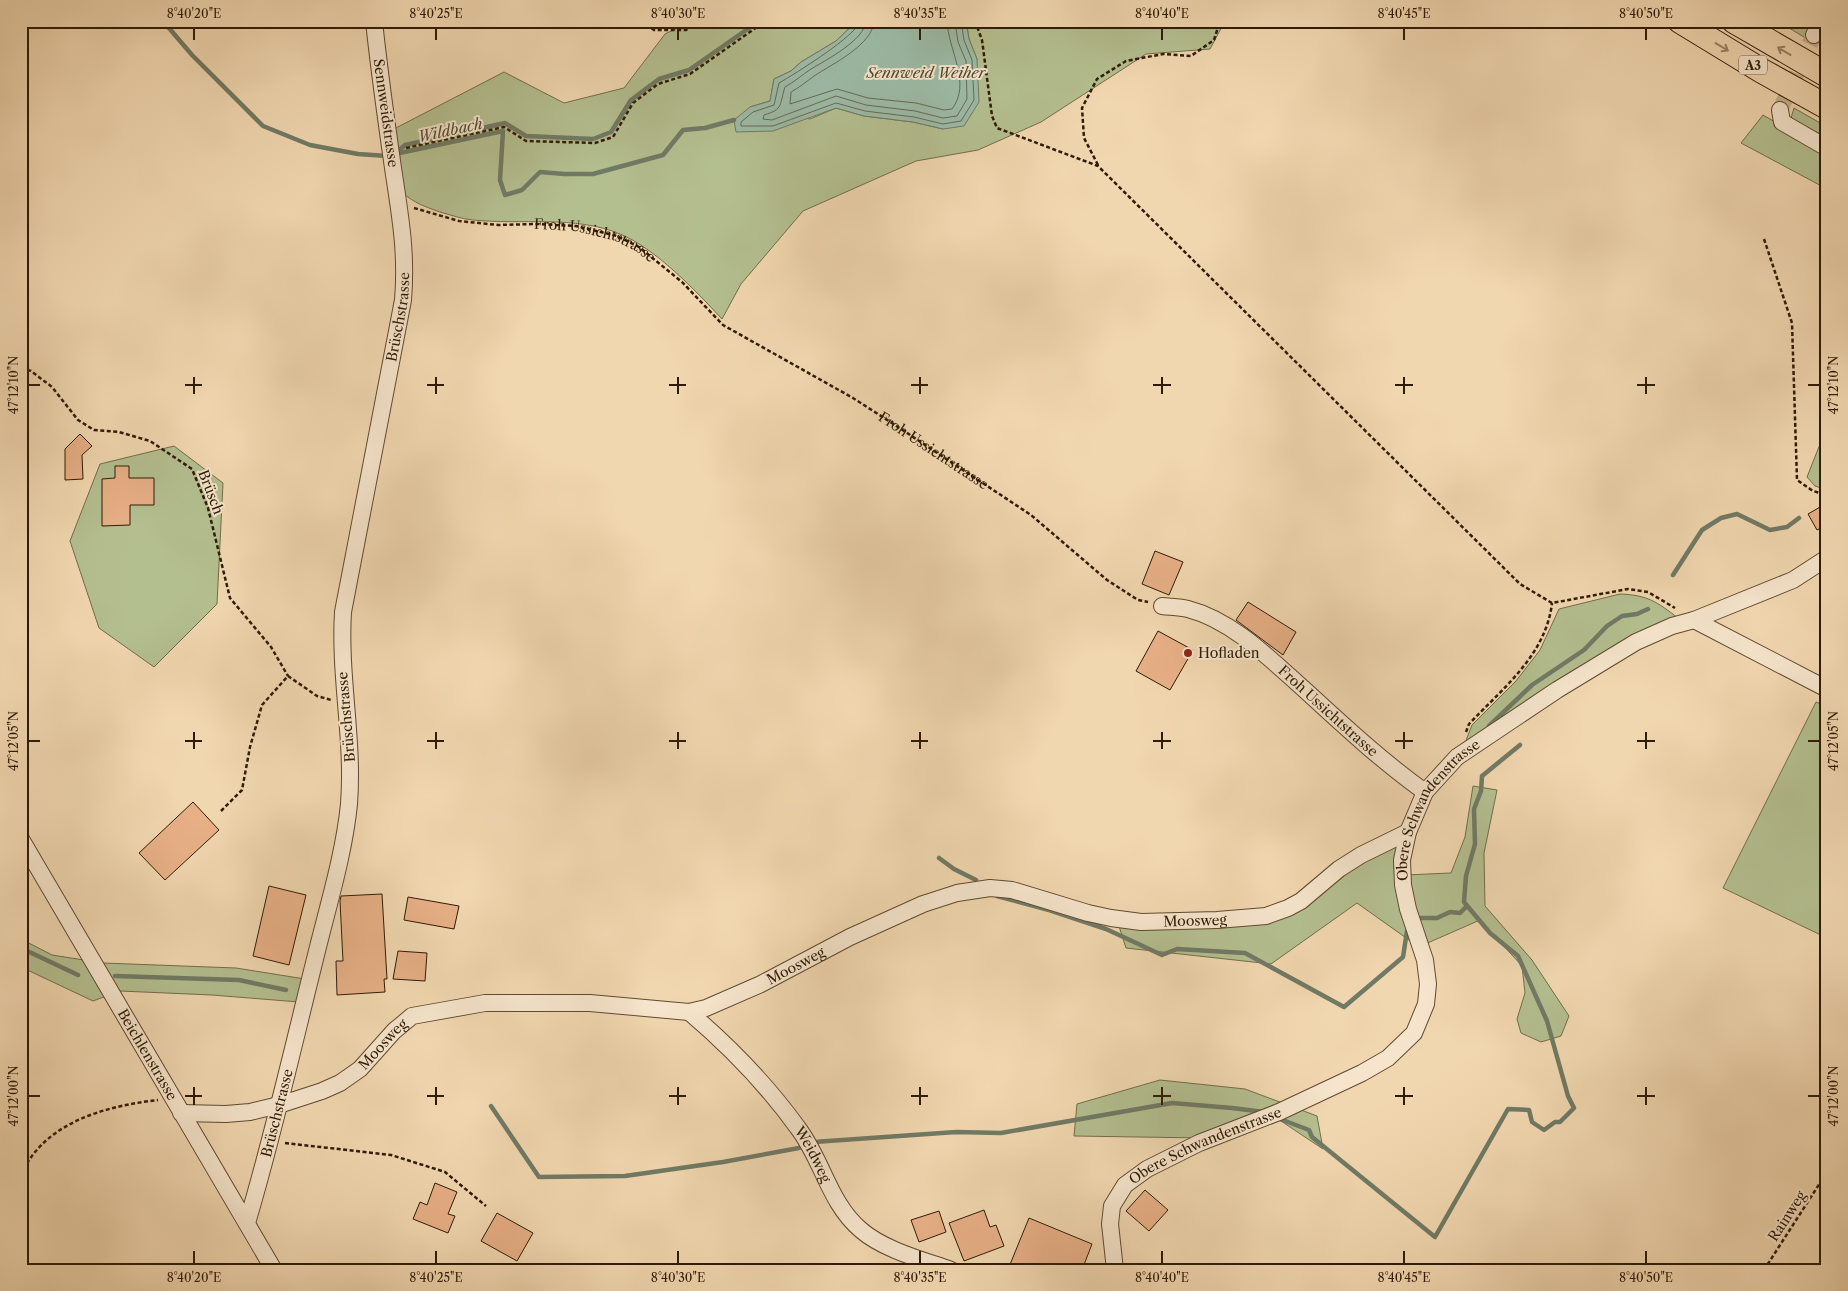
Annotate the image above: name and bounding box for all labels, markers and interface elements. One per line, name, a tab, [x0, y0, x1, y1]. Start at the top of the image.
text: 8°40'20"E	[167, 6, 221, 21]
text: 8°40'25"E	[409, 6, 463, 21]
text: 8°40'30"E	[651, 6, 705, 21]
text: 8°40'35"E	[893, 6, 947, 21]
text: 8°40'40"E	[1135, 6, 1189, 21]
text: 8°40'45"E	[1378, 6, 1430, 21]
text: 8°40'50"E	[1619, 6, 1673, 21]
one-way arrow	[1714, 42, 1728, 52]
one-way arrow	[1778, 46, 1792, 56]
road number: A3	[1739, 56, 1767, 74]
street label: Sennweidstrasse	[369, 58, 403, 169]
water label: Sennweid Weiher	[865, 63, 987, 82]
water label: Wildbach	[416, 114, 484, 146]
street label: Froh Ussichtstrasse	[533, 215, 660, 266]
street label: Brüschstrasse	[382, 272, 413, 363]
text: 47°12'10"N	[6, 356, 21, 414]
text: 47°12'10"N	[1826, 356, 1841, 414]
street label: Froh Ussichtstrasse	[875, 408, 992, 493]
street label: Brüsch	[194, 467, 228, 517]
place label: Hofladen	[1198, 644, 1260, 662]
marker: Hofladen	[1182, 647, 1194, 659]
street label: Froh Ussichtstrasse	[1275, 661, 1382, 761]
street label: Brüschstrasse	[333, 671, 359, 763]
text: 47°12'05"N	[6, 711, 21, 771]
text: 47°12'05"N	[1826, 711, 1841, 771]
street label: Obere Schwandenstrasse	[1393, 735, 1483, 881]
street label: Moosweg	[1163, 910, 1228, 930]
street label: Moosweg	[763, 943, 829, 988]
street label: Beichlenstrasse	[114, 1006, 181, 1104]
street label: Moosweg	[355, 1014, 411, 1074]
text: 47°12'00"N	[6, 1065, 21, 1126]
text: 47°12'00"N	[1826, 1065, 1841, 1126]
street label: Brüschstrasse	[257, 1067, 297, 1159]
street label: Obere Schwandenstrasse	[1125, 1103, 1284, 1188]
street label: Weidweg	[790, 1122, 835, 1186]
street label: Rainweg	[1764, 1187, 1810, 1245]
text: 8°40'20"E	[167, 1270, 221, 1285]
text: 8°40'25"E	[409, 1270, 463, 1285]
text: 8°40'30"E	[651, 1270, 705, 1285]
text: 8°40'35"E	[893, 1270, 947, 1285]
text: 8°40'40"E	[1135, 1270, 1189, 1285]
text: 8°40'45"E	[1378, 1270, 1430, 1285]
text: 8°40'50"E	[1619, 1270, 1673, 1285]

